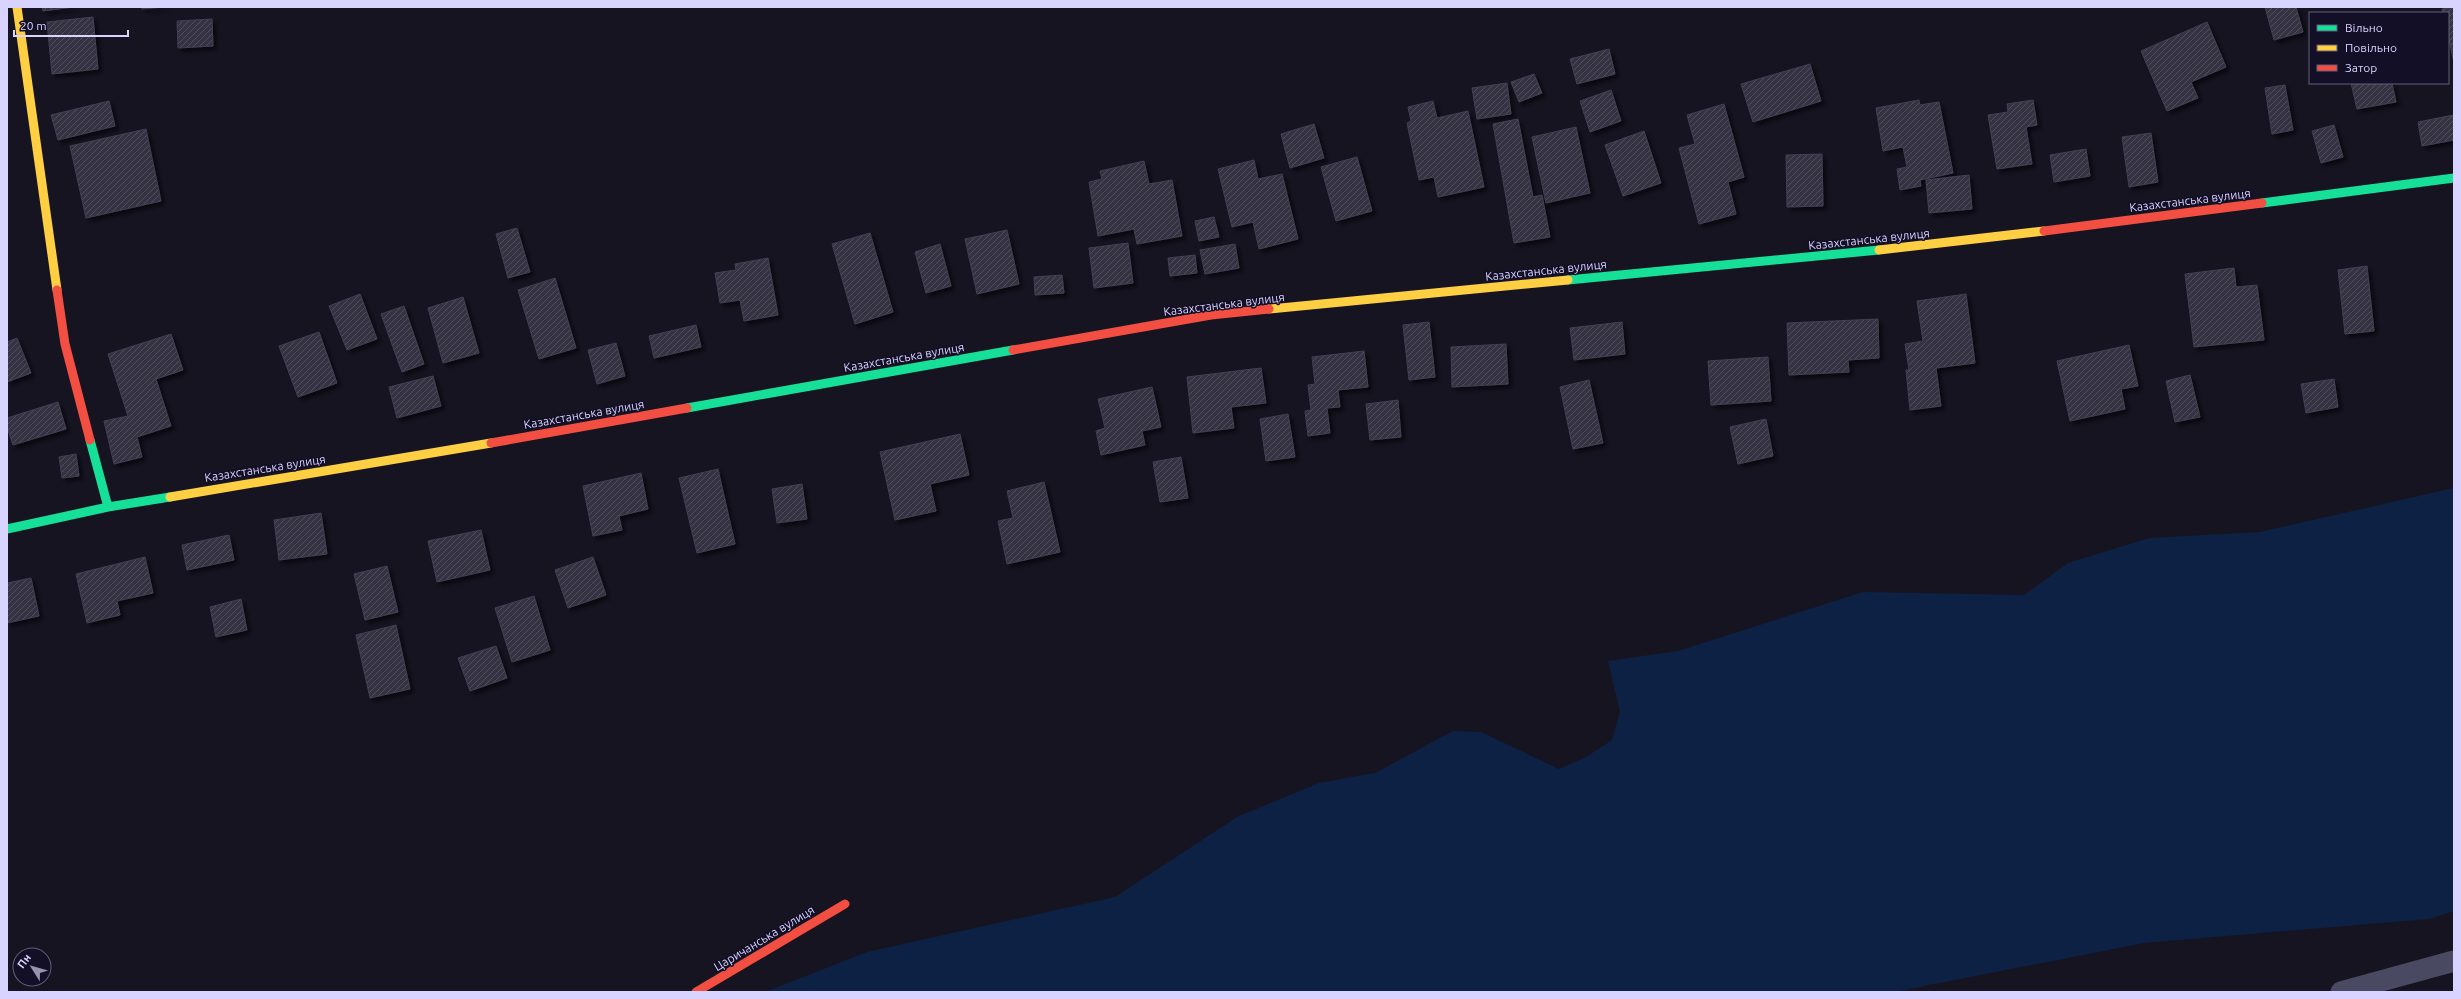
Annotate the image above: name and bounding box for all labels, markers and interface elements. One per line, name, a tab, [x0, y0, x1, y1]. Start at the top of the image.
scale bar	[14, 12, 128, 38]
legend	[2309, 12, 2449, 84]
text: 20 m	[20, 19, 47, 32]
text: Вільно	[2345, 21, 2383, 34]
text: Повільно	[2345, 41, 2397, 54]
text: Затор	[2345, 61, 2377, 74]
street label: Казахстанська вулиця	[2129, 186, 2251, 214]
street label: Казахстанська вулиця	[1808, 226, 1930, 252]
street label: Казахстанська вулиця	[1485, 257, 1607, 283]
street label: Казахстанська вулиця	[1163, 290, 1285, 318]
street label: Казахстанська вулиця	[843, 340, 965, 374]
street label: Казахстанська вулиця	[523, 397, 645, 431]
street label: Казахстанська вулиця	[204, 452, 326, 484]
street label: Царичанська вулиця	[711, 903, 817, 973]
north arrow	[12, 947, 52, 987]
text: Пн	[15, 952, 33, 970]

